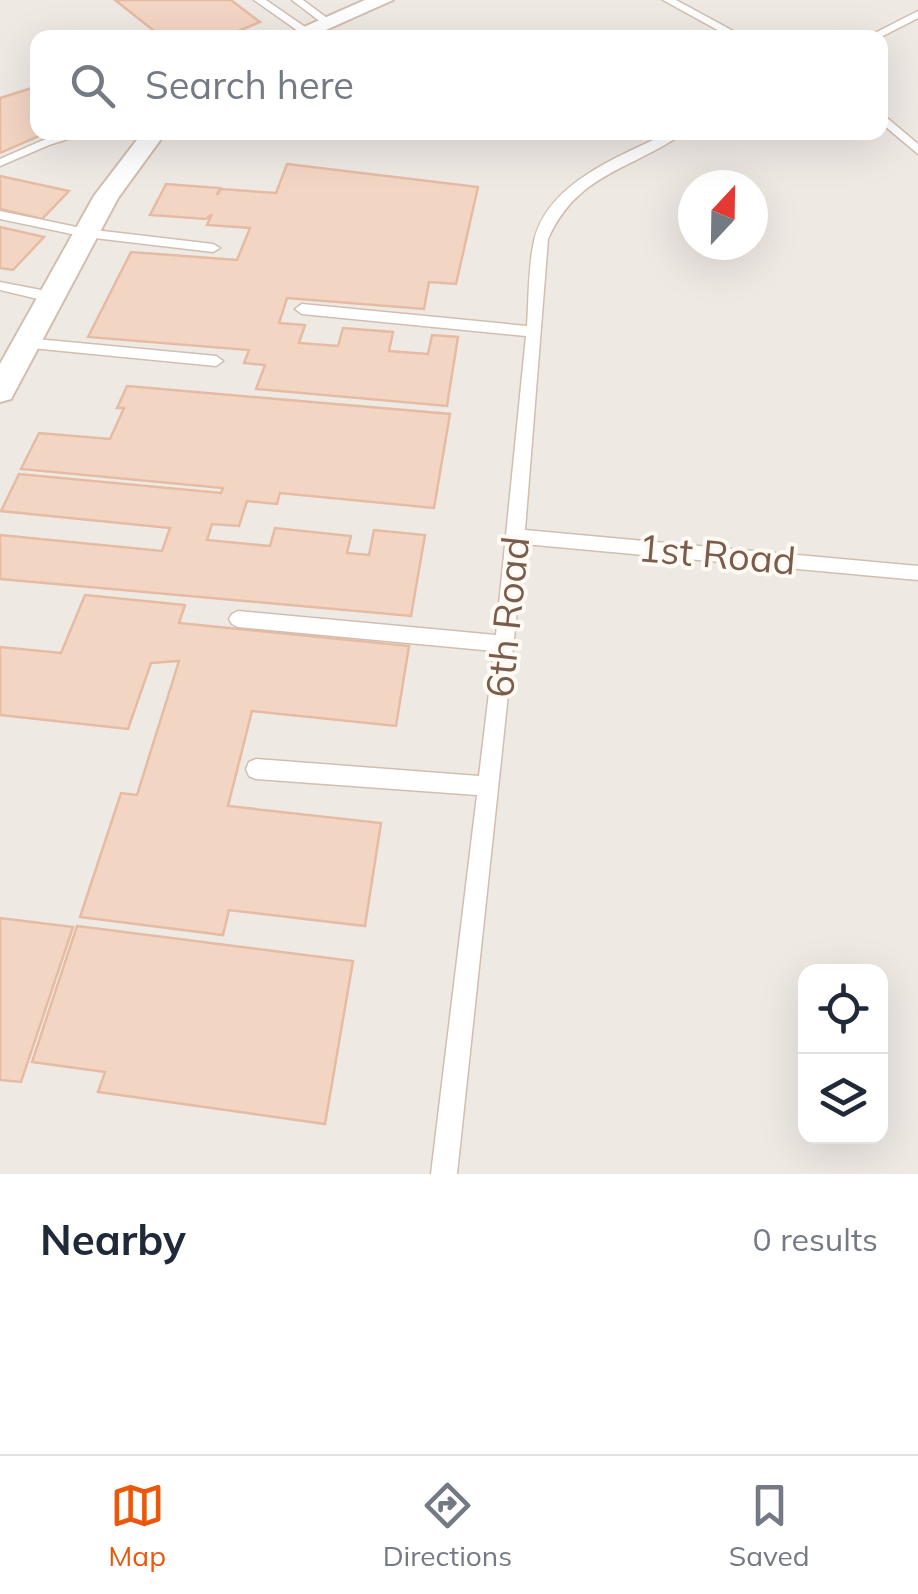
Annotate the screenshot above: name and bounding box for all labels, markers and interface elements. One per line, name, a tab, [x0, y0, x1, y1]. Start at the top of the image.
search box	[30, 30, 888, 140]
icon: search	[65, 58, 120, 113]
text: Search here	[145, 61, 354, 109]
north arrow	[678, 170, 768, 260]
street label: 1st Road	[636, 523, 798, 585]
street label: 6th Road	[475, 534, 539, 700]
map controls	[798, 964, 888, 1144]
button: locate	[798, 964, 888, 1054]
button: layers	[798, 1054, 888, 1144]
text: Nearby	[40, 1213, 186, 1266]
text: 0 results	[753, 1219, 878, 1259]
tab: Map	[108, 1478, 166, 1573]
tab: Directions	[383, 1478, 512, 1573]
tab: Saved	[729, 1478, 810, 1573]

